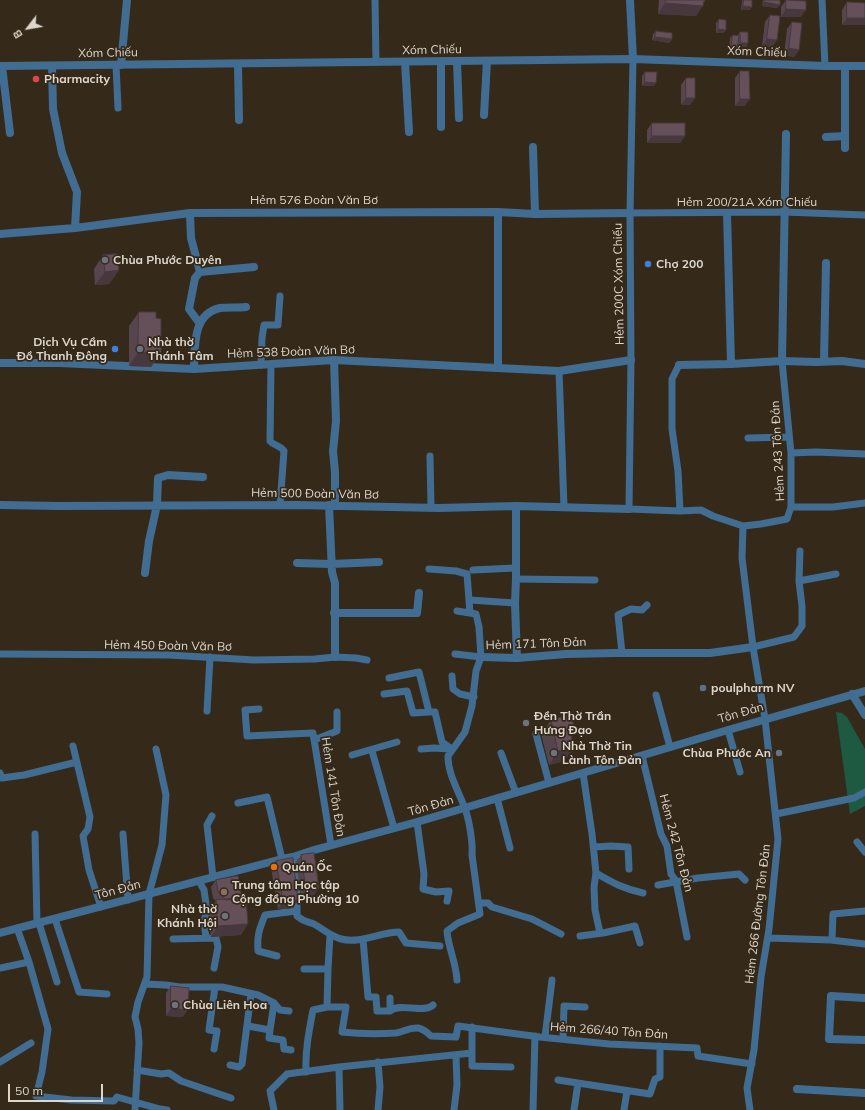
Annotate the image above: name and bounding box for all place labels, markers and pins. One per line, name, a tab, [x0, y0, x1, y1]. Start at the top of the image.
place label: Pharmacity	[44, 72, 110, 86]
marker: Pharmacity	[31, 74, 41, 84]
place label: Chùa Phước Duyên	[113, 253, 222, 267]
marker: Chùa Phước Duyên	[100, 255, 110, 265]
place label: Chợ 200	[656, 257, 703, 271]
marker: Chợ 200	[643, 259, 653, 269]
place label: Dịch Vụ Cầm Đồ Thanh Đông	[17, 335, 107, 363]
place label: Nhà thờ Thánh Tâm	[148, 335, 214, 363]
marker: Dịch Vụ Cầm Đồ Thanh Đông	[110, 344, 120, 354]
marker: Nhà thờ Thánh Tâm	[135, 344, 145, 354]
place label: poulpharm NV	[711, 681, 794, 695]
marker: poulpharm NV	[698, 683, 708, 693]
place label: Đền Thờ Trần Hưng Đạo	[534, 709, 611, 737]
marker: Đền Thờ Trần Hưng Đạo	[521, 718, 531, 728]
place label: Nhà Thờ Tin Lành Tôn Đản	[562, 739, 642, 767]
place label: Chùa Phước An	[683, 746, 771, 760]
marker: Nhà Thờ Tin Lành Tôn Đản	[549, 748, 559, 758]
marker: Chùa Phước An	[774, 748, 784, 758]
place label: Quán Ốc	[282, 860, 332, 874]
marker: Quán Ốc	[269, 862, 279, 872]
place label: Trung tâm Học tập Cộng đồng Phường 10	[232, 878, 359, 906]
marker: Trung tâm Học tập Cộng đồng Phường 10	[219, 887, 229, 897]
place label: Nhà thờ Khánh Hội	[157, 902, 217, 930]
marker: Nhà thờ Khánh Hội	[220, 911, 230, 921]
place label: Chùa Liên Hoa	[183, 998, 267, 1012]
marker: Chùa Liên Hoa	[170, 1000, 180, 1010]

